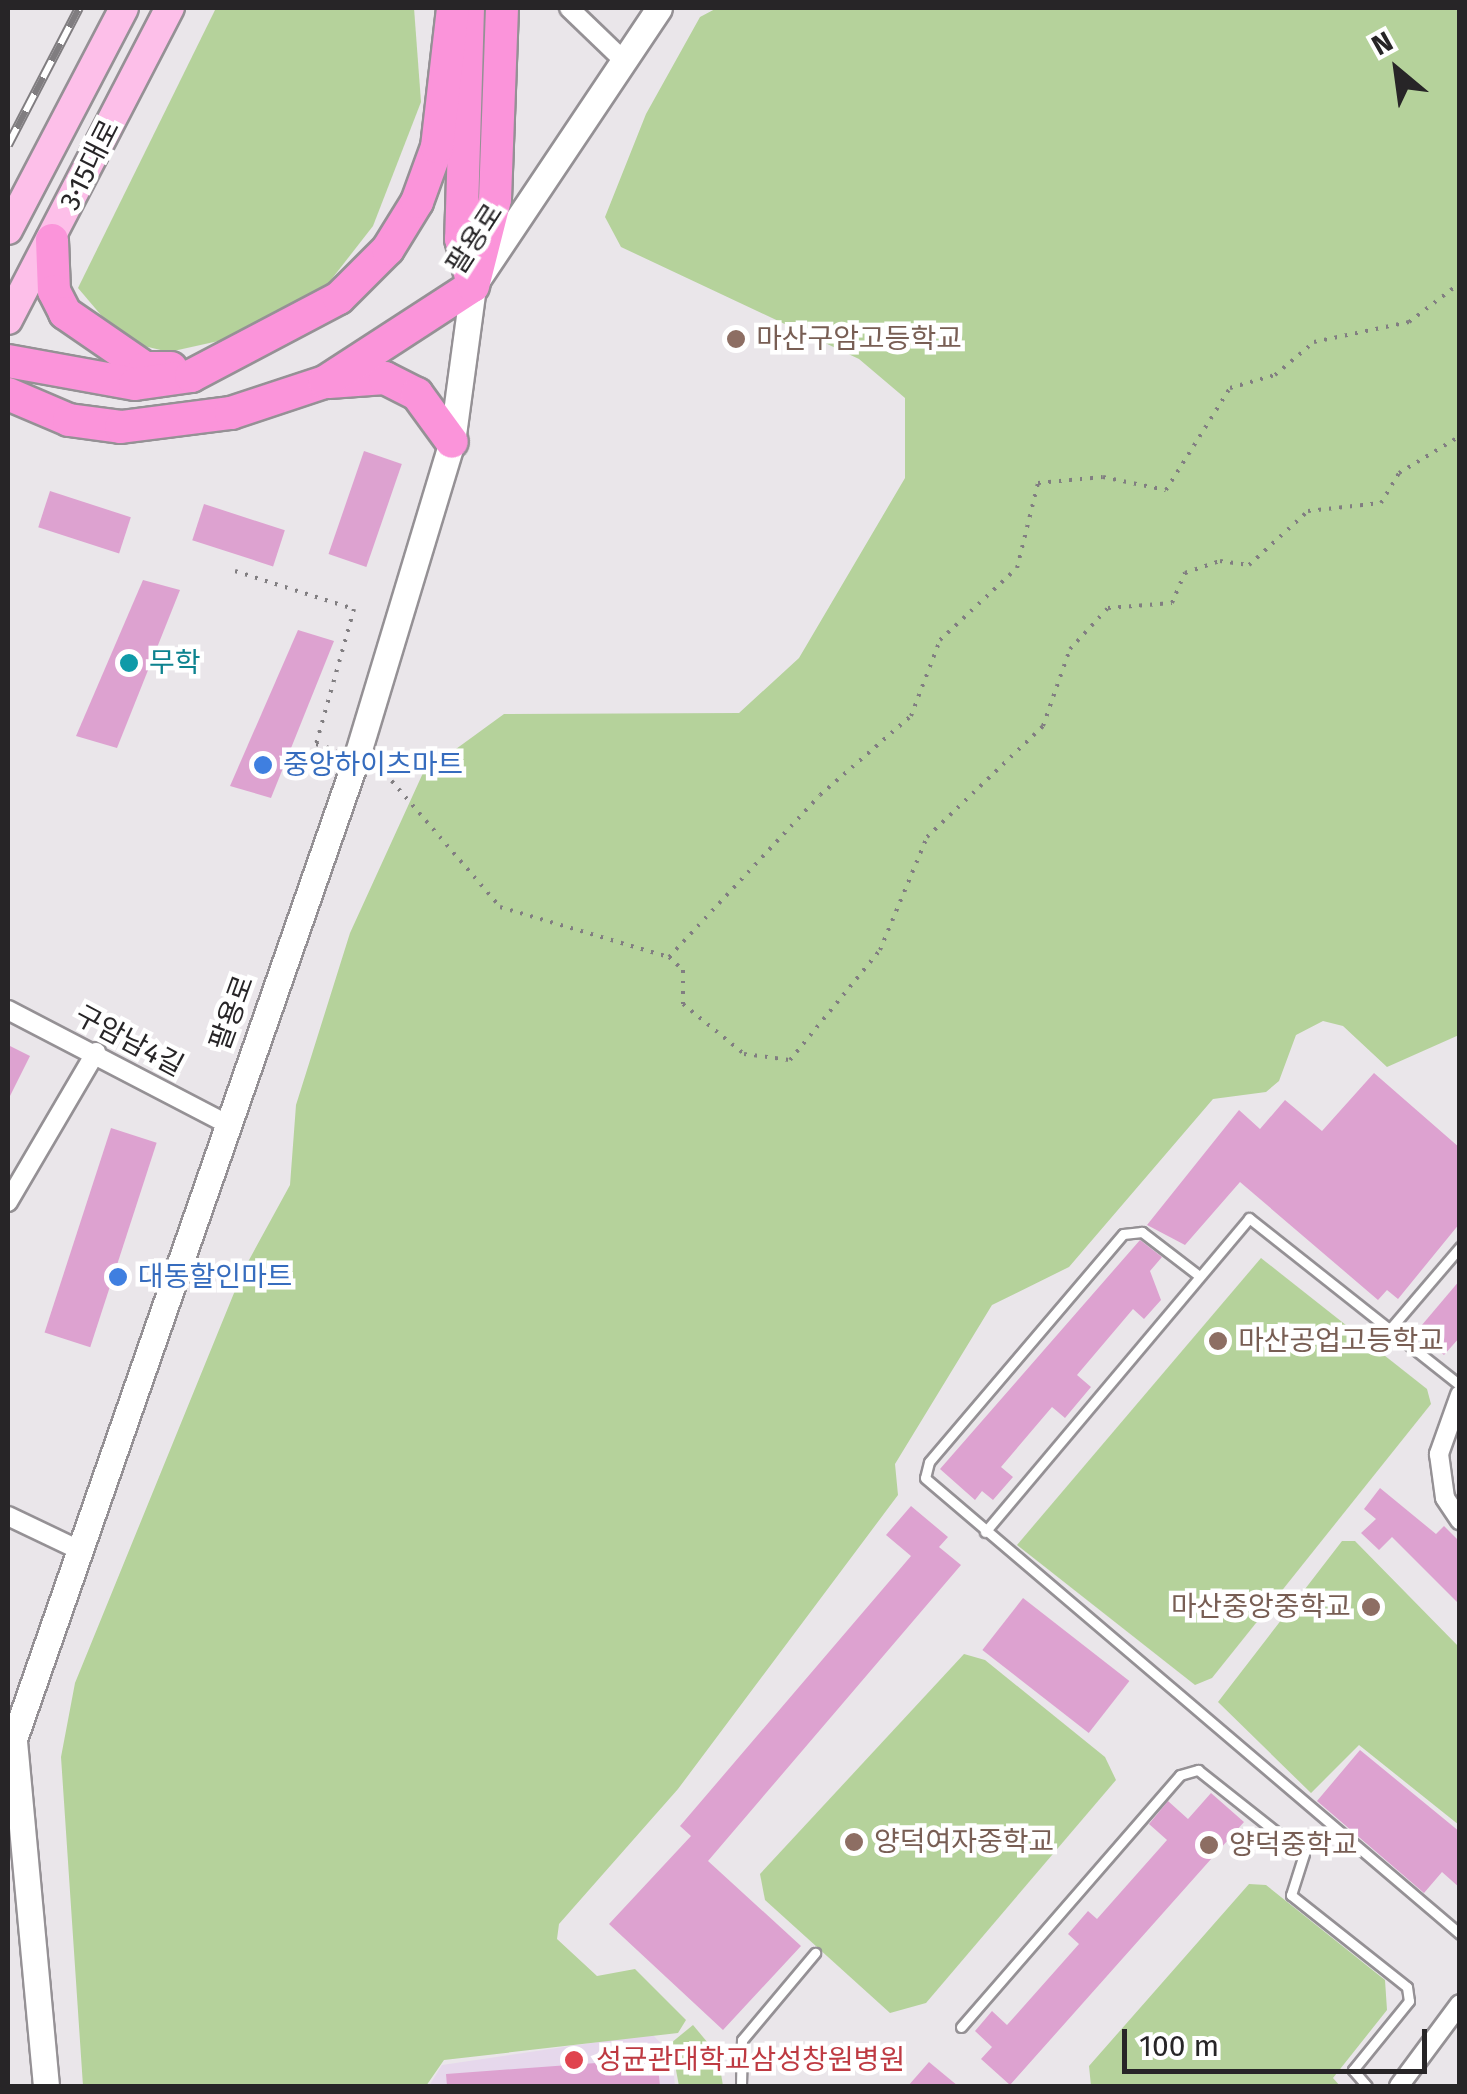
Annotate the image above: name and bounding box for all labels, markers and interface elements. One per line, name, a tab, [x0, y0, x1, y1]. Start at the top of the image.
north arrow	[1347, 20, 1447, 120]
text: N	[1366, 24, 1398, 62]
street label: 3·15대로	[53, 114, 127, 216]
street label: 팔용로	[440, 197, 510, 281]
place label: 마산구암고등학교	[756, 322, 962, 356]
marker: 마산구암고등학교	[725, 328, 747, 350]
place label: 무학	[149, 646, 201, 680]
marker: 무학	[118, 652, 140, 674]
place label: 중앙하이츠마트	[283, 748, 463, 782]
marker: 중앙하이츠마트	[252, 754, 274, 776]
street label: 팔용로	[203, 971, 261, 1055]
street label: 구암남4길	[69, 998, 189, 1084]
place label: 대동할인마트	[138, 1260, 293, 1294]
marker: 대동할인마트	[107, 1266, 129, 1288]
place label: 마산공업고등학교	[1238, 1324, 1444, 1358]
marker: 마산공업고등학교	[1207, 1330, 1229, 1352]
place label: 마산중앙중학교	[1171, 1590, 1351, 1624]
marker: 마산중앙중학교	[1360, 1596, 1382, 1618]
place label: 양덕여자중학교	[874, 1825, 1054, 1859]
place label: 양덕중학교	[1229, 1828, 1358, 1862]
marker: 양덕여자중학교	[843, 1831, 865, 1853]
marker: 양덕중학교	[1198, 1834, 1220, 1856]
scale bar	[1127, 2009, 1432, 2071]
text: 100 m	[1139, 2028, 1219, 2064]
place label: 성균관대학교삼성창원병원	[596, 2043, 905, 2077]
marker: 성균관대학교삼성창원병원	[561, 2047, 587, 2073]

